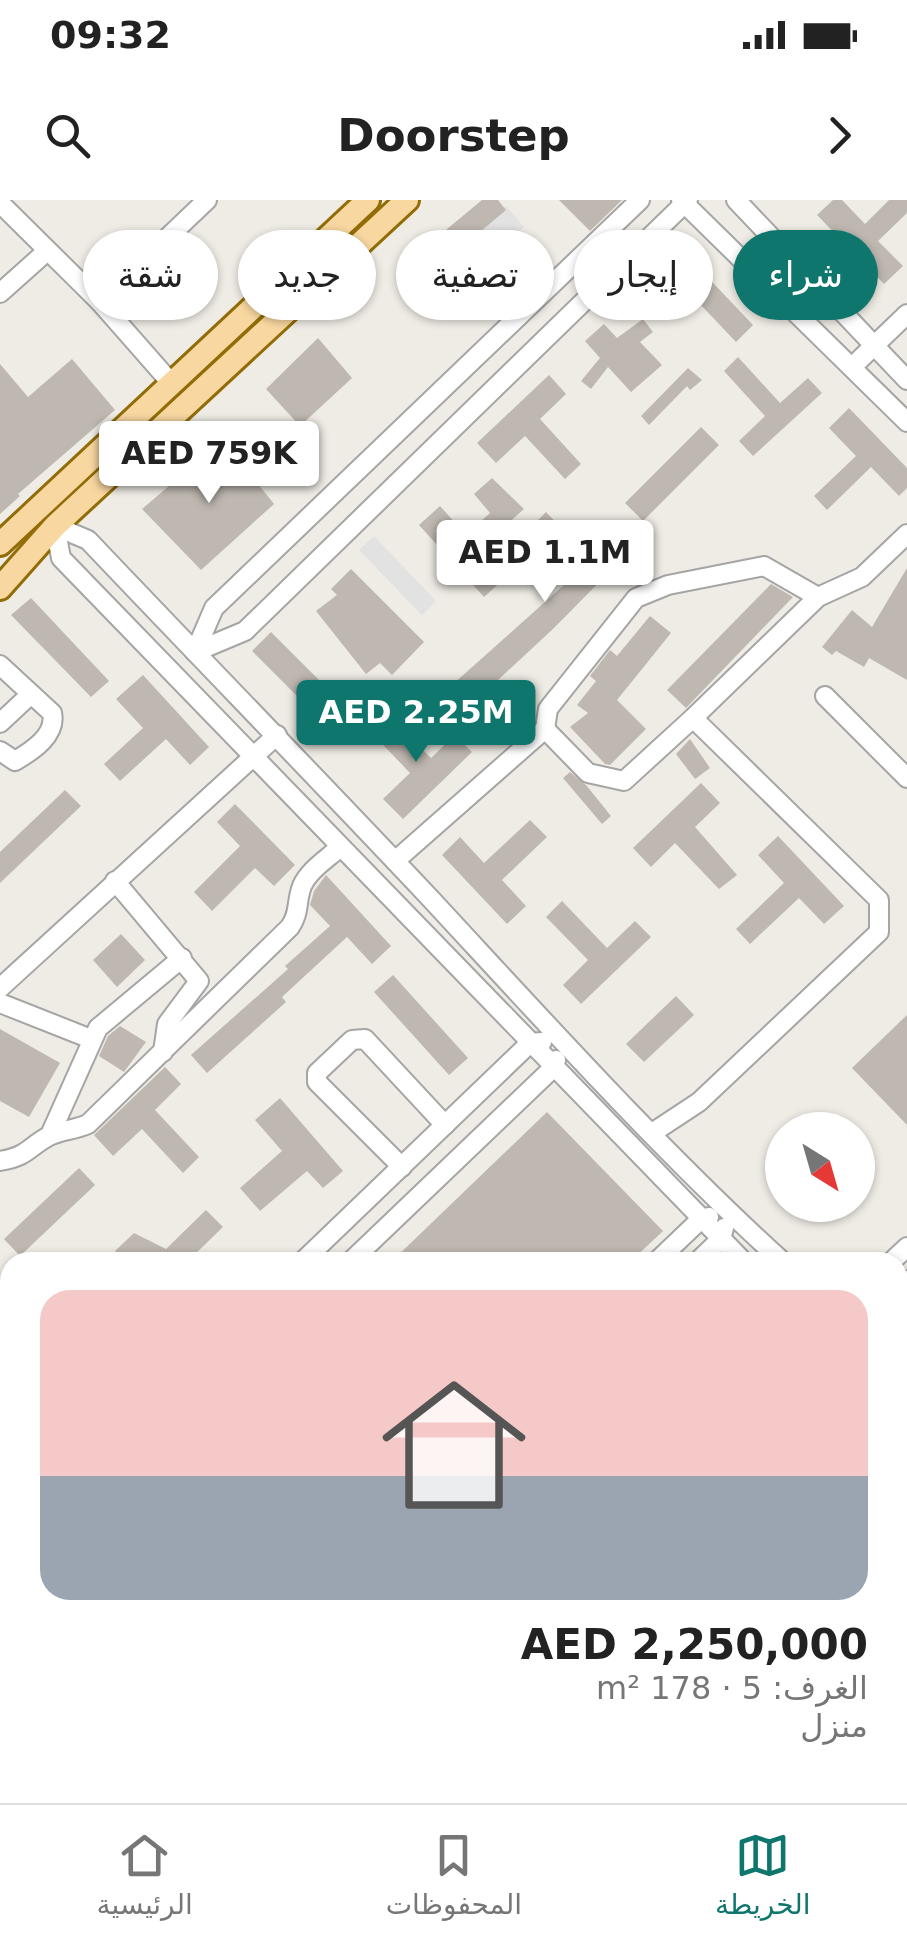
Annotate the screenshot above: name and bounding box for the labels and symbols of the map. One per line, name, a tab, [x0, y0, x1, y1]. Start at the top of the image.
pin: AED 759K	[106, 421, 312, 506]
pin: AED 1.1M	[442, 520, 648, 605]
pin: AED 2.25M	[302, 680, 530, 765]
north arrow	[765, 1112, 875, 1222]

